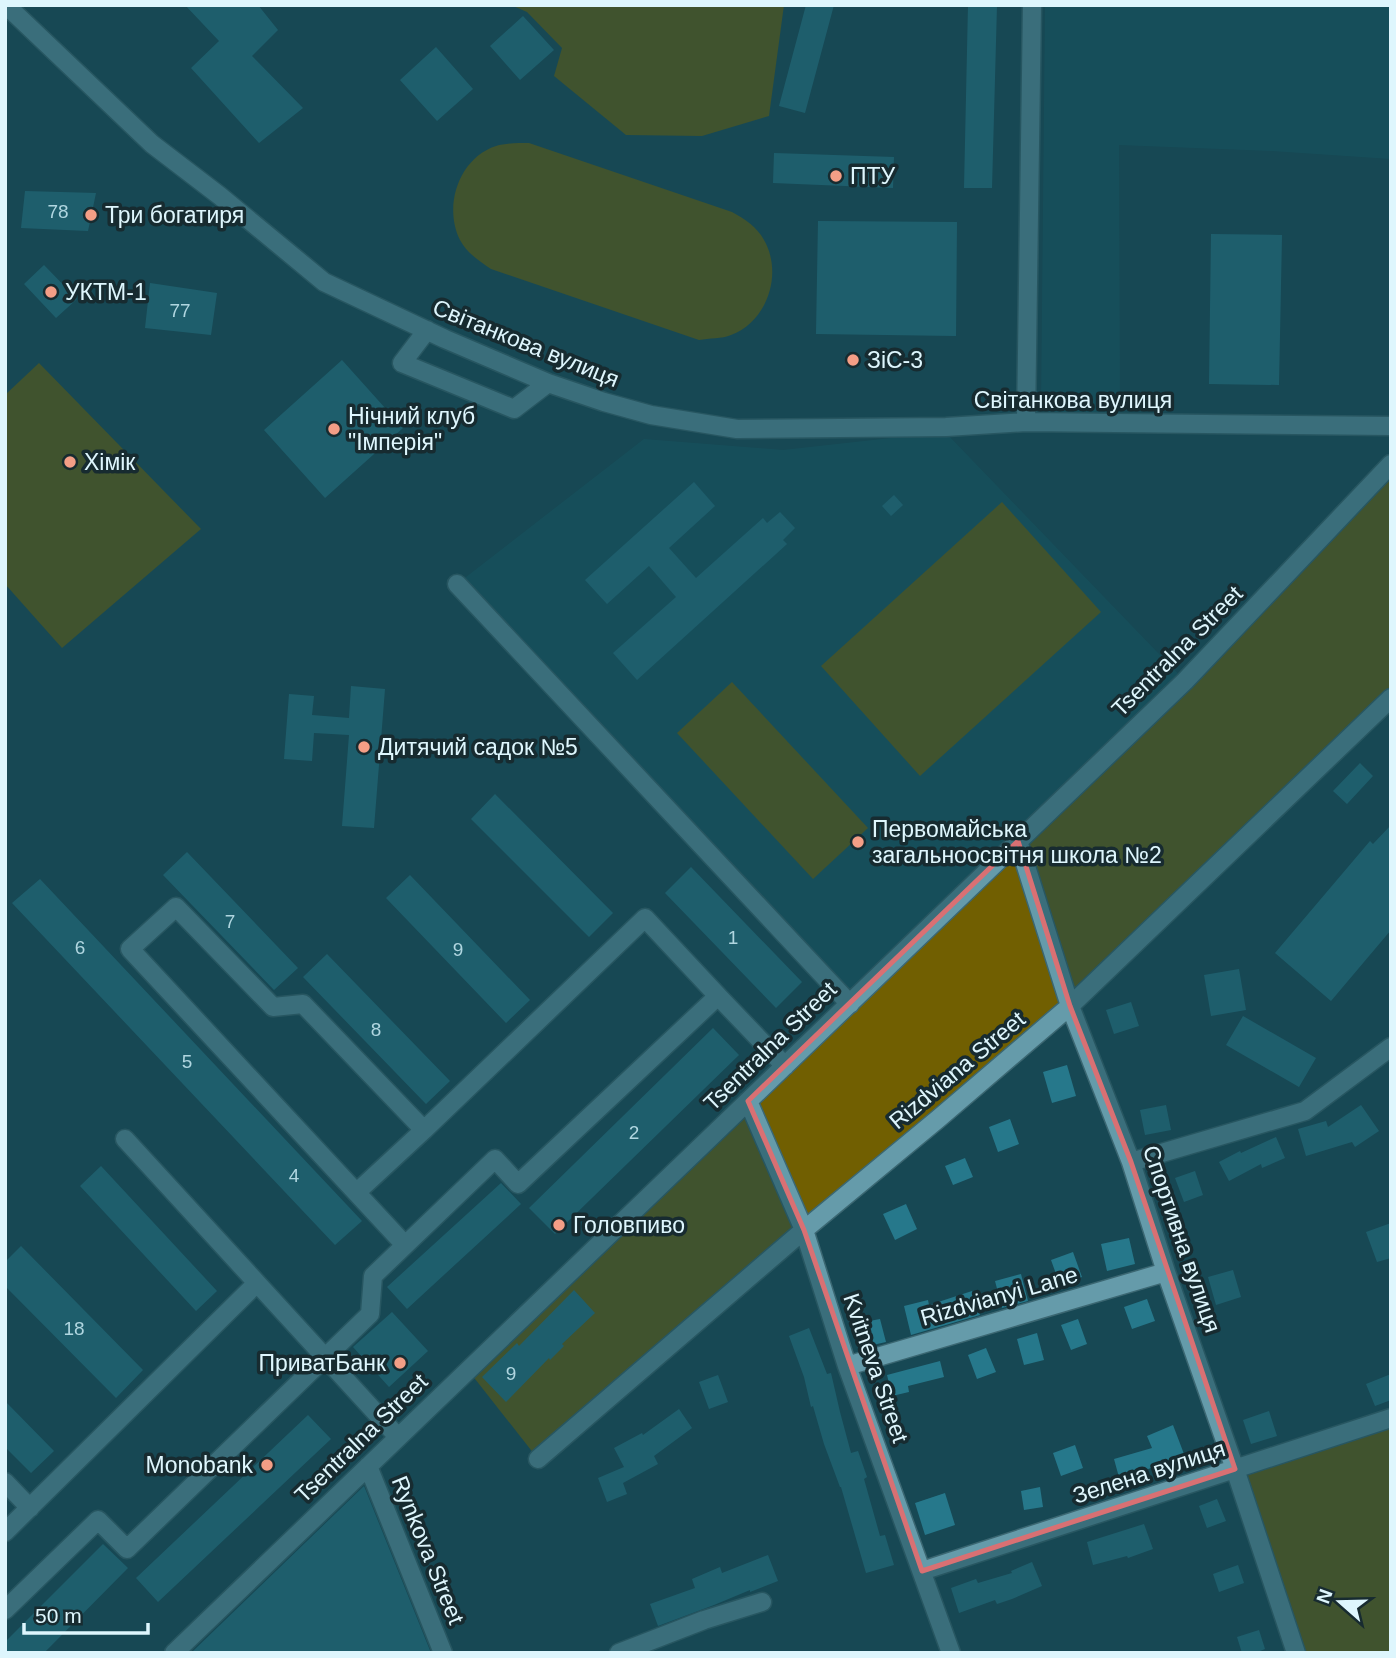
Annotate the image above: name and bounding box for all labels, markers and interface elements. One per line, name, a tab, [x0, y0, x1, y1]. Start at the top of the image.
place label: ПТУ	[850, 163, 896, 189]
marker: ПТУ	[828, 168, 844, 184]
house number: 78	[47, 201, 69, 222]
place label: Три богатиря	[105, 202, 244, 228]
marker: Три богатиря	[83, 207, 99, 223]
place label: УКТМ-1	[65, 279, 147, 305]
marker: УКТМ-1	[43, 284, 59, 300]
street label: Світанкова вулиця	[429, 294, 623, 392]
house number: 77	[169, 300, 191, 321]
place label: ЗіС-3	[867, 347, 923, 373]
marker: ЗіС-3	[845, 352, 861, 368]
street label: Світанкова вулиця	[974, 387, 1172, 413]
place label: Нічний клуб "Імперія"	[348, 403, 475, 455]
marker: Нічний клуб "Імперія"	[326, 421, 342, 437]
place label: Хімік	[84, 449, 136, 475]
marker: Хімік	[62, 454, 78, 470]
street label: Tsentralna Street	[1106, 580, 1248, 722]
place label: Дитячий садок №5	[378, 734, 578, 760]
marker: Дитячий садок №5	[356, 739, 372, 755]
place label: Первомайська загальноосвітня школа №2	[872, 816, 1162, 868]
marker: Первомайська загальноосвітня школа №2	[850, 834, 866, 850]
house number: 7	[225, 911, 235, 932]
house number: 1	[728, 927, 738, 948]
house number: 6	[75, 937, 85, 958]
house number: 9	[453, 939, 463, 960]
street label: Tsentralna Street	[698, 976, 842, 1116]
street label: Rizdviana Street	[884, 1005, 1030, 1134]
house number: 8	[371, 1019, 381, 1040]
house number: 5	[182, 1051, 192, 1072]
house number: 2	[629, 1122, 639, 1143]
street label: Спортивна вулиця	[1138, 1142, 1226, 1336]
house number: 4	[289, 1165, 300, 1186]
place label: Головпиво	[573, 1212, 685, 1238]
marker: Головпиво	[551, 1217, 567, 1233]
street label: Rizdvianyi Lane	[917, 1261, 1081, 1331]
street label: Kvitneva Street	[838, 1290, 914, 1447]
house number: 18	[63, 1318, 85, 1339]
place label: ПриватБанк	[258, 1350, 387, 1376]
marker: ПриватБанк	[392, 1355, 408, 1371]
house number: 9	[506, 1363, 516, 1384]
street label: Tsentralna Street	[289, 1368, 433, 1508]
street label: Зелена вулиця	[1070, 1435, 1228, 1509]
place label: Monobank	[146, 1452, 253, 1478]
marker: Monobank	[259, 1457, 275, 1473]
street label: Rynkova Street	[386, 1472, 470, 1628]
north arrow	[1305, 1567, 1375, 1637]
text: N	[1312, 1586, 1337, 1606]
scale bar	[24, 1592, 149, 1636]
text: 50 m	[35, 1604, 82, 1627]

